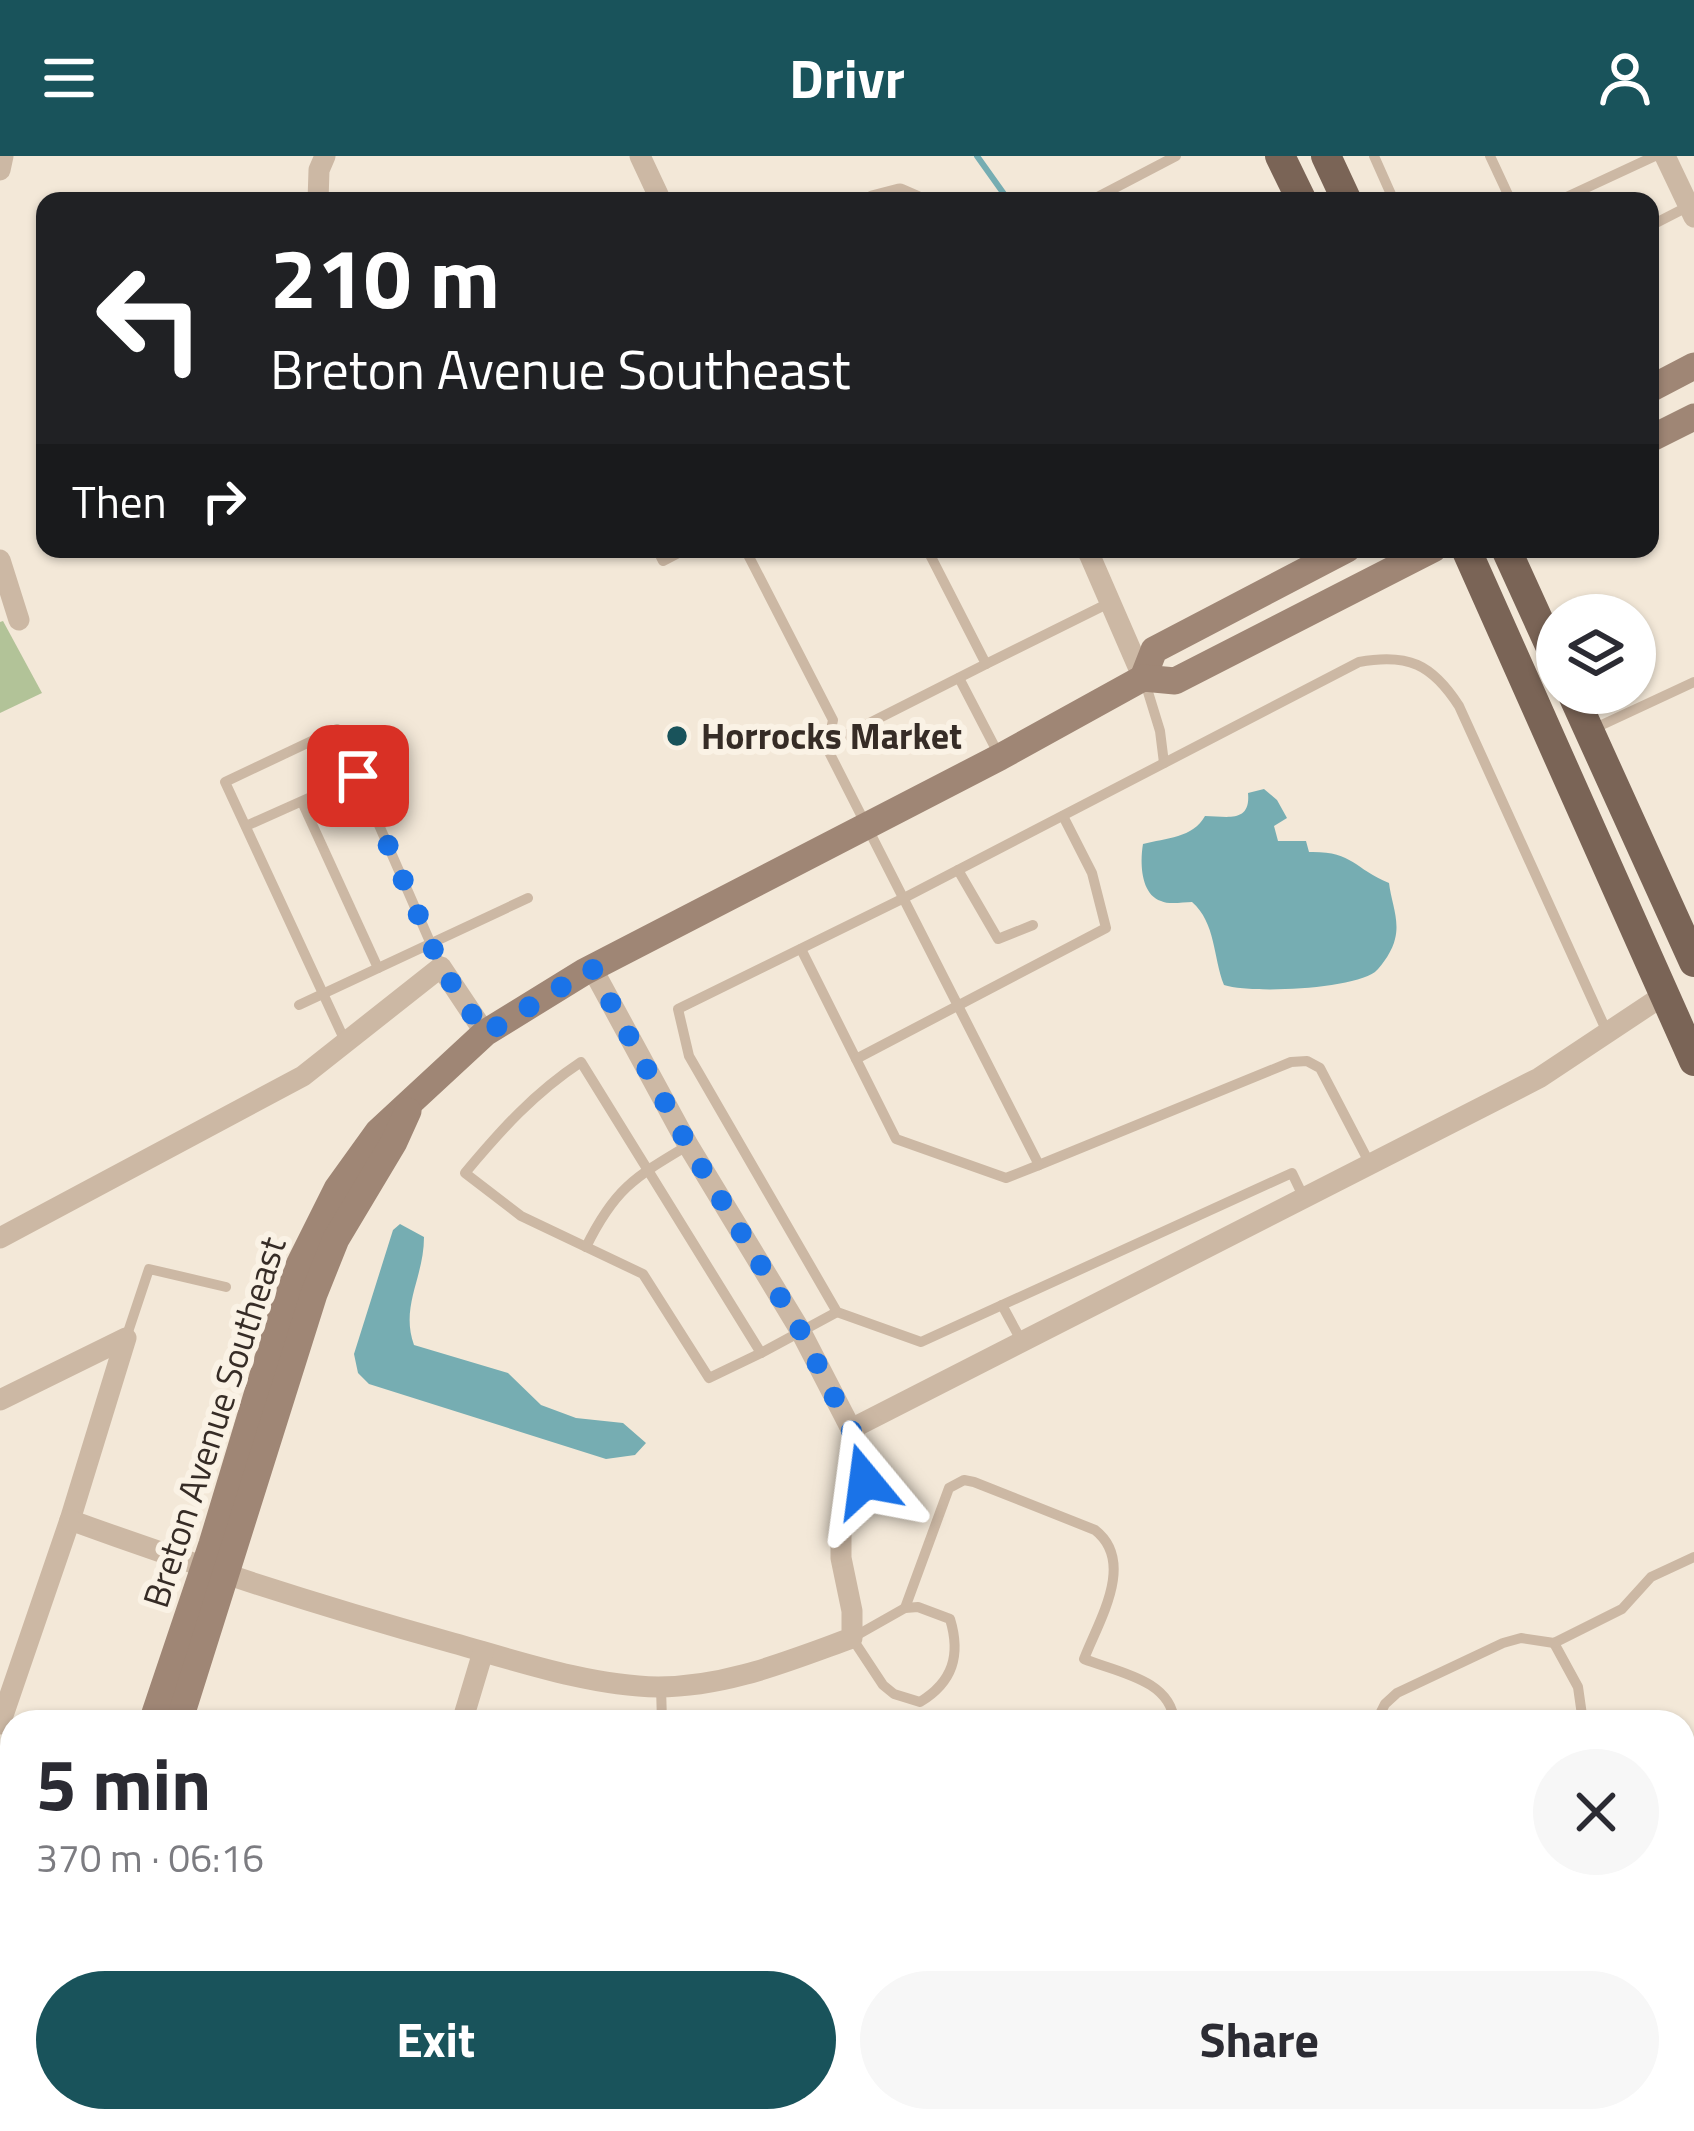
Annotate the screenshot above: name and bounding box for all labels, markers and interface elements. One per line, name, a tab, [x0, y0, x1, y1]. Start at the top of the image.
text: Drivr	[789, 37, 905, 119]
icon: menu	[36, 45, 102, 111]
icon: person	[1592, 45, 1658, 111]
text: 210 m	[270, 213, 500, 341]
icon: left	[72, 240, 228, 396]
text: Breton Avenue Southeast	[270, 328, 850, 410]
text: Then	[72, 467, 167, 535]
icon: right	[191, 468, 257, 534]
map controls	[1536, 594, 1656, 714]
button: layers	[1536, 594, 1656, 714]
place label: Horrocks Market	[701, 708, 962, 763]
marker: Horrocks Market	[664, 723, 690, 749]
pin	[307, 725, 409, 827]
icon: arrive	[325, 743, 391, 809]
street label: Breton Avenue Southeast	[128, 1229, 300, 1614]
position arrow	[802, 1418, 928, 1544]
text: 5 min	[36, 1728, 211, 1838]
button: close	[1533, 1749, 1659, 1875]
text: 370 m · 06:16	[36, 1828, 264, 1887]
button: Exit	[36, 1971, 836, 2109]
button: Share	[860, 1971, 1659, 2109]

